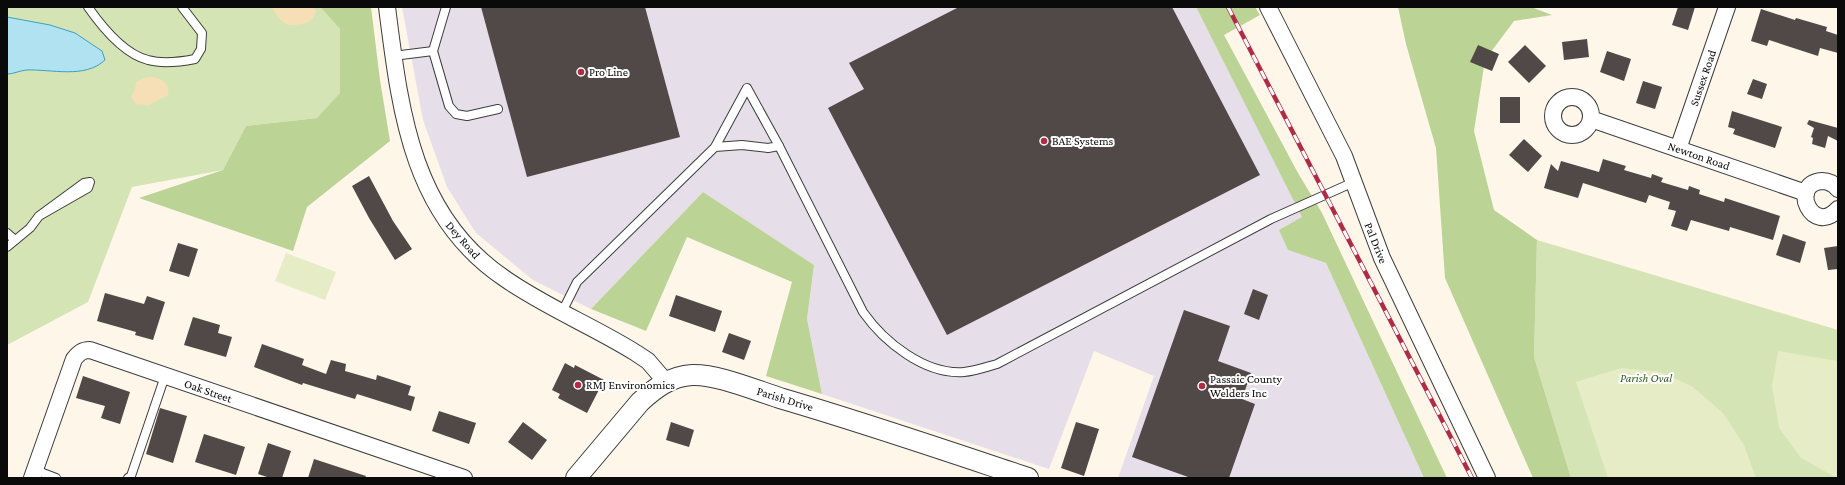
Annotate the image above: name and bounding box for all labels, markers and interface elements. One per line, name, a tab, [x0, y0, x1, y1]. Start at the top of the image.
street label: Sussex Road	[1687, 47, 1719, 108]
place label: Pro Line	[589, 65, 628, 79]
marker: Pro Line	[576, 67, 586, 77]
place label: BAE Systems	[1052, 134, 1114, 148]
marker: BAE Systems	[1039, 136, 1049, 146]
street label: Newton Road	[1666, 139, 1733, 173]
street label: Dey Road	[443, 218, 484, 262]
street label: Pal Drive	[1361, 220, 1391, 266]
park label: Parish Oval	[1620, 371, 1673, 385]
place label: Passaic County Welders Inc	[1210, 372, 1282, 400]
street label: Oak Street	[182, 376, 235, 406]
place label: RMJ Environomics	[586, 378, 675, 392]
marker: RMJ Environomics	[573, 380, 583, 390]
marker: Passaic County Welders Inc	[1197, 381, 1207, 391]
street label: Parish Drive	[755, 384, 815, 414]

